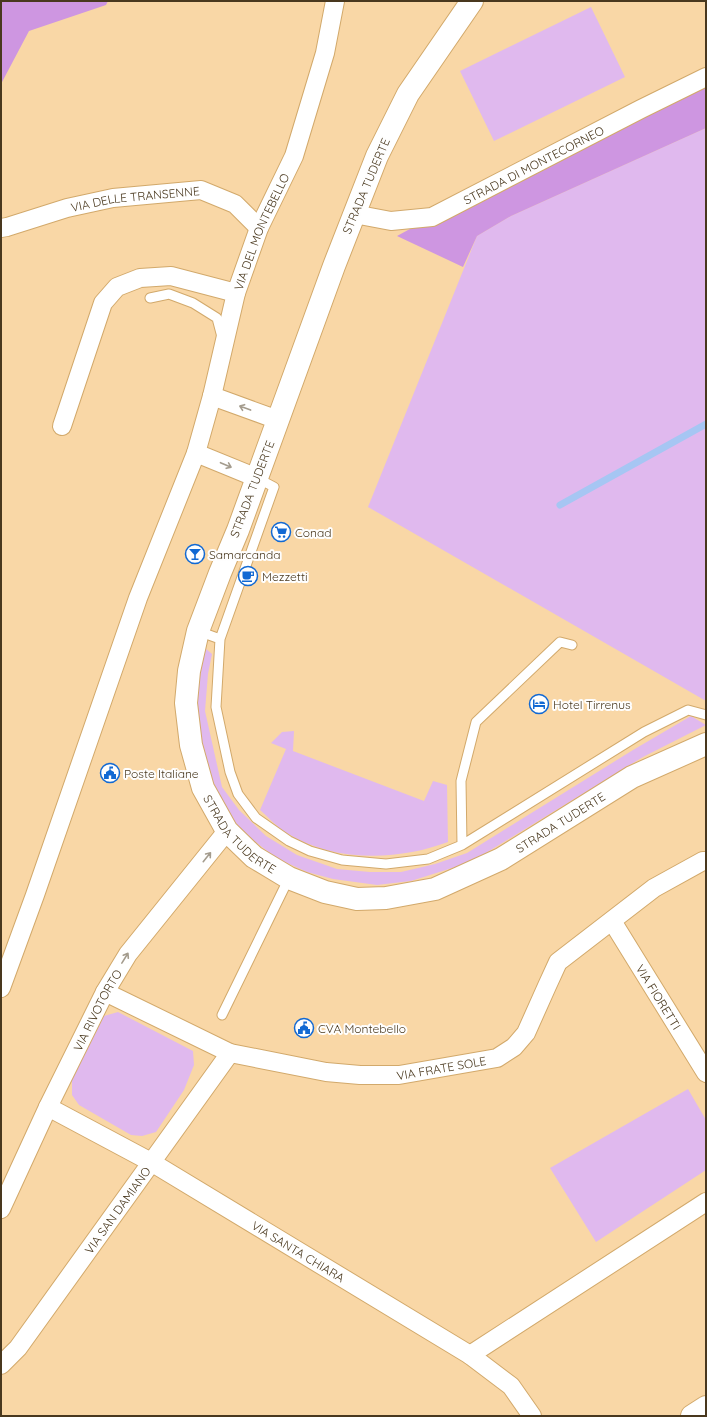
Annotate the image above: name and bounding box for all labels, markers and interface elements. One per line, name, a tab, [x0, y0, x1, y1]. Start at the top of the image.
street label: STRADA DI MONTECORNEO	[461, 122, 606, 207]
street label: STRADA TUDERTE	[339, 136, 393, 236]
street label: VIA DEL MONTEBELLO	[230, 170, 292, 292]
street label: VIA DELLE TRANSENNE	[69, 183, 200, 214]
one-way arrow	[239, 404, 252, 411]
street label: STRADA TUDERTE	[227, 438, 277, 540]
one-way arrow	[220, 462, 232, 470]
supermarket icon: Conad	[270, 521, 292, 543]
place label: Conad	[295, 525, 332, 540]
bar icon: Samarcanda	[184, 543, 206, 565]
place label: Samarcanda	[209, 547, 281, 562]
cafe icon: Mezzetti	[237, 565, 259, 587]
place label: Mezzetti	[262, 569, 308, 584]
hotel icon: Hotel Tirrenus	[528, 693, 550, 715]
place label: Hotel Tirrenus	[553, 697, 631, 712]
public building icon: Poste Italiane	[99, 762, 121, 784]
place label: Poste Italiane	[124, 766, 199, 781]
street label: STRADA TUDERTE	[513, 788, 608, 856]
street label: STRADA TUDERTE	[201, 792, 279, 876]
one-way arrow	[202, 851, 211, 862]
one-way arrow	[122, 952, 130, 964]
street label: VIA FIORETTI	[633, 961, 685, 1032]
street label: VIA RIVOTORTO	[70, 966, 125, 1053]
public building icon: CVA Montebello	[293, 1017, 315, 1039]
place label: CVA Montebello	[318, 1021, 406, 1036]
street label: VIA FRATE SOLE	[395, 1053, 487, 1083]
street label: VIA SAN DAMIANO	[81, 1164, 154, 1256]
street label: VIA SANTA CHIARA	[249, 1217, 348, 1285]

